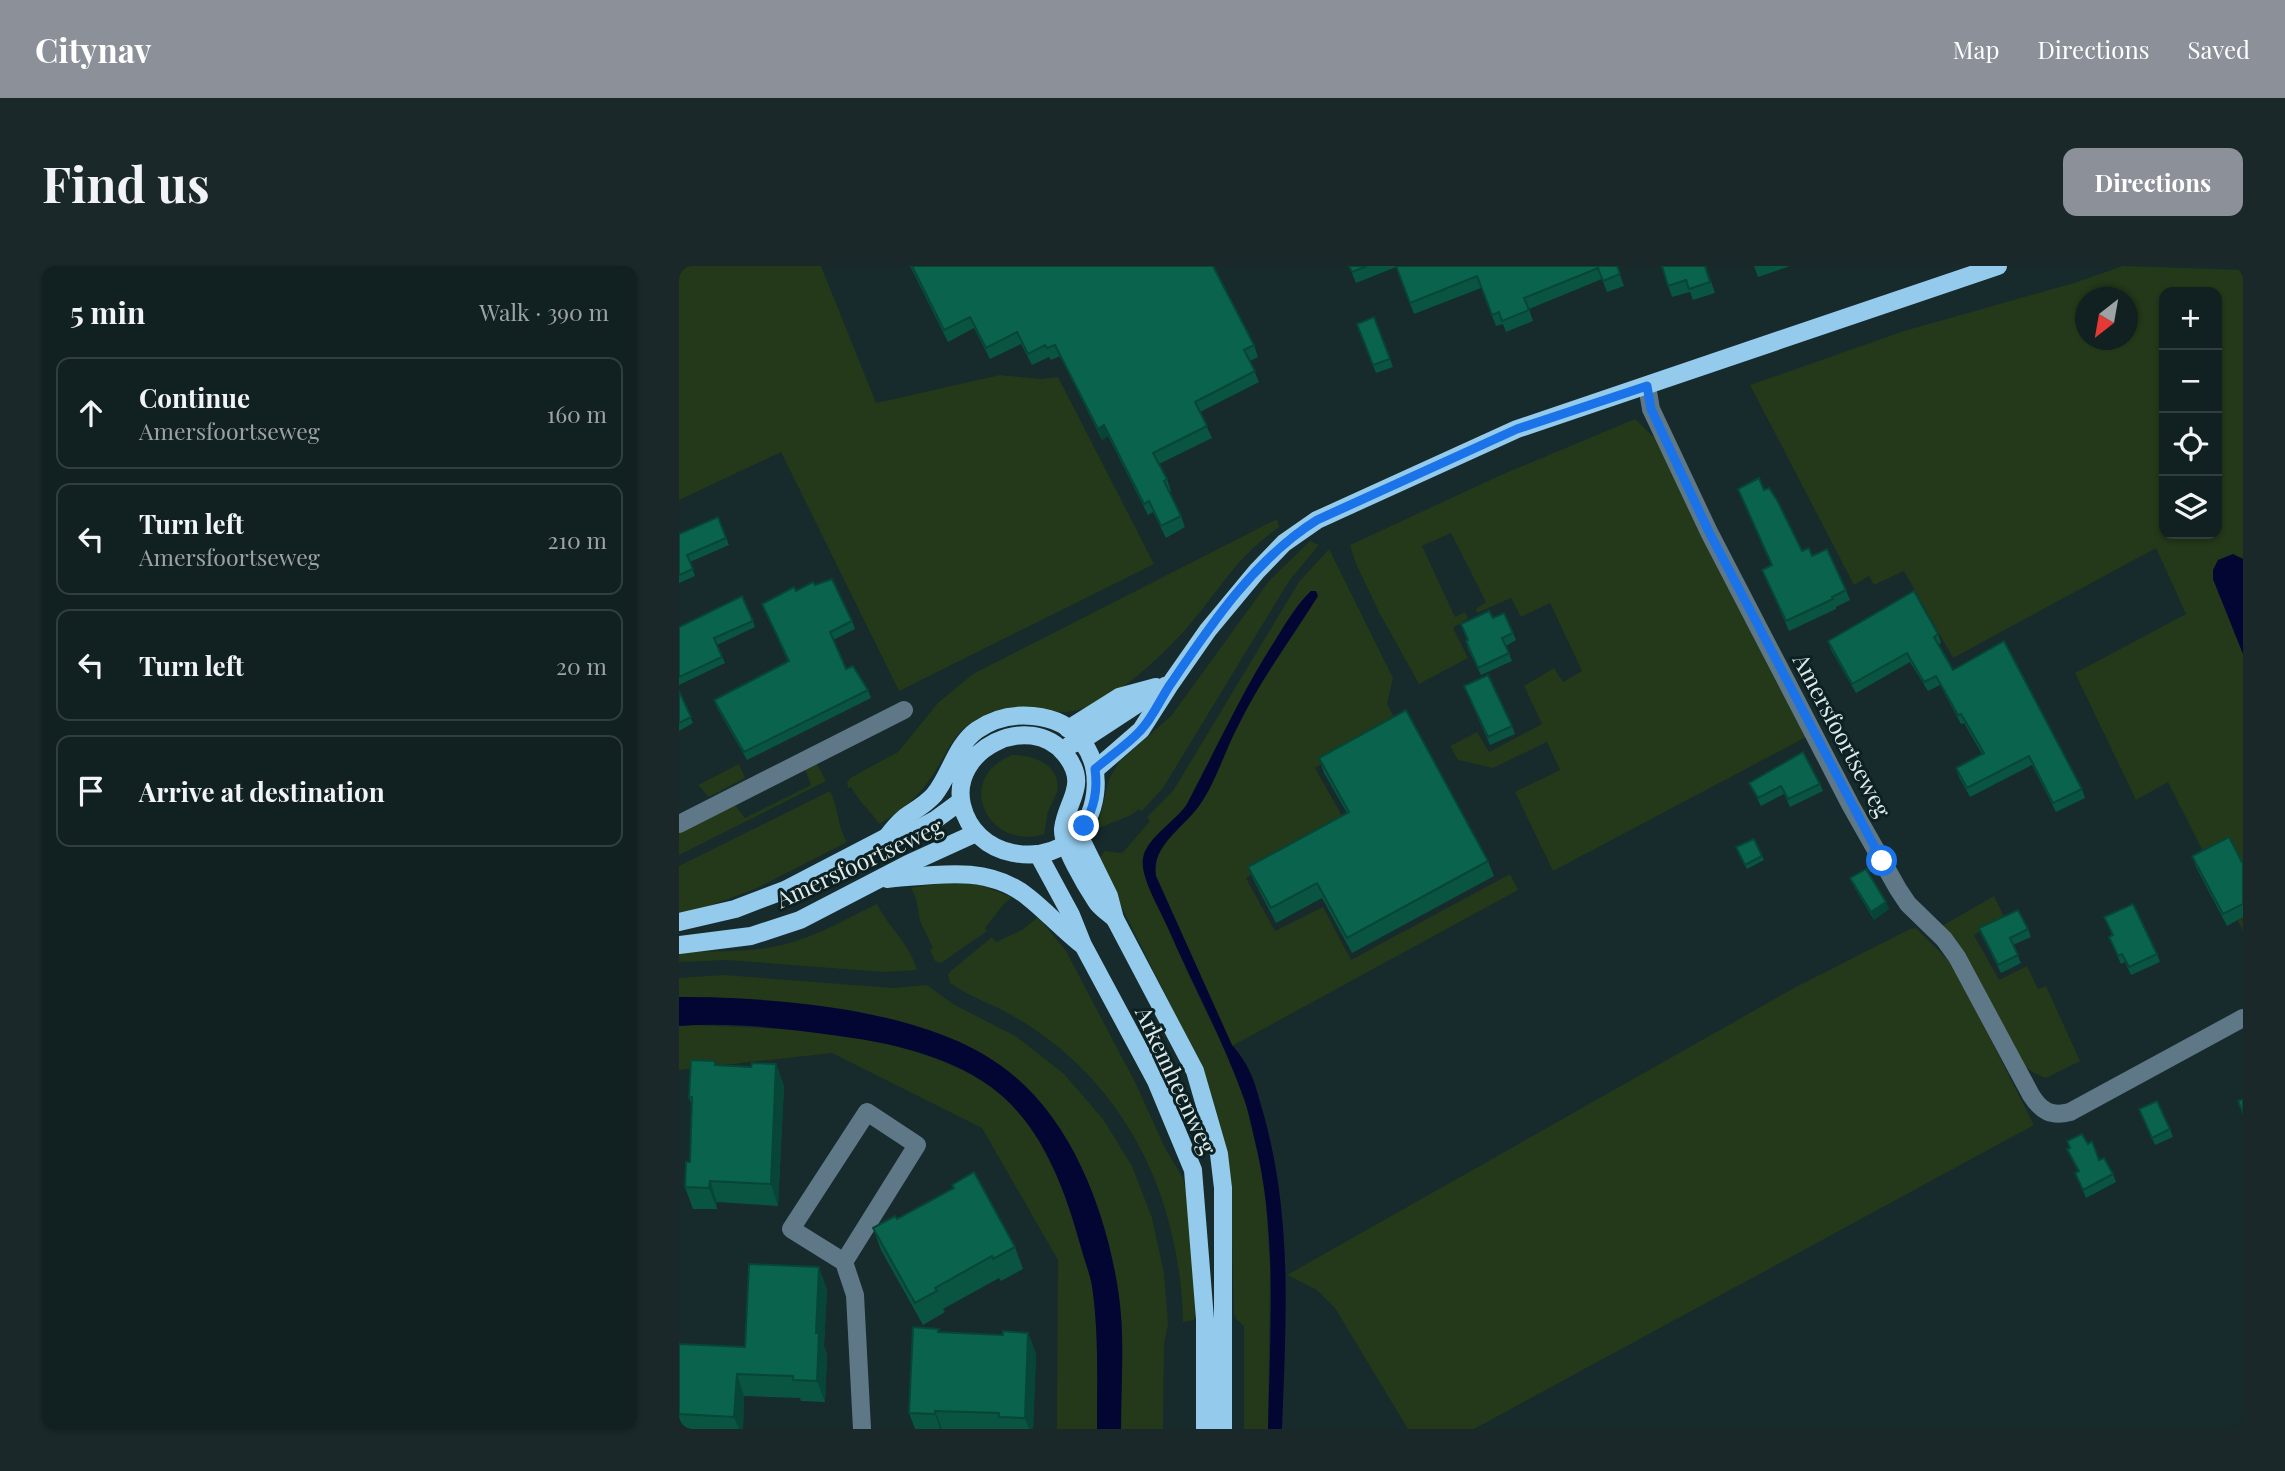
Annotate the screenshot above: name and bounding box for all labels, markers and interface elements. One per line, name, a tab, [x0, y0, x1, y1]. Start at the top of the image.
text: Citynav	[35, 27, 151, 71]
text: Map	[1953, 33, 1999, 65]
text: Directions	[2037, 33, 2150, 65]
text: Saved	[2188, 33, 2250, 65]
button: Directions	[2063, 148, 2243, 216]
text: Find us	[42, 150, 210, 215]
north arrow	[2075, 287, 2138, 350]
map controls	[2159, 287, 2222, 539]
button: +	[2159, 287, 2222, 350]
text: 5 min	[70, 292, 145, 332]
text: Walk · 390 m	[479, 296, 609, 327]
button: −	[2159, 350, 2222, 413]
text: Continue	[139, 380, 250, 415]
icon: ahead	[72, 394, 110, 432]
text: 160 m	[547, 398, 607, 429]
button: locate	[2159, 413, 2222, 476]
text: Amersfoortseweg	[139, 415, 320, 446]
button: layers	[2159, 476, 2222, 539]
text: Turn left	[139, 506, 244, 541]
icon: left	[72, 520, 110, 558]
text: 210 m	[548, 524, 607, 555]
text: Amersfoortseweg	[139, 541, 320, 572]
icon: left	[72, 646, 110, 684]
street label: Amersfoortseweg	[1786, 647, 1899, 822]
text: Turn left	[139, 648, 244, 683]
text: 20 m	[556, 650, 607, 681]
icon: arrive	[72, 772, 110, 810]
text: Arrive at destination	[139, 774, 385, 809]
street label: Amersfoortseweg	[770, 810, 948, 915]
route end	[1068, 810, 1099, 841]
route start	[1866, 845, 1897, 876]
street label: Arkemheenweg	[1129, 1000, 1225, 1159]

